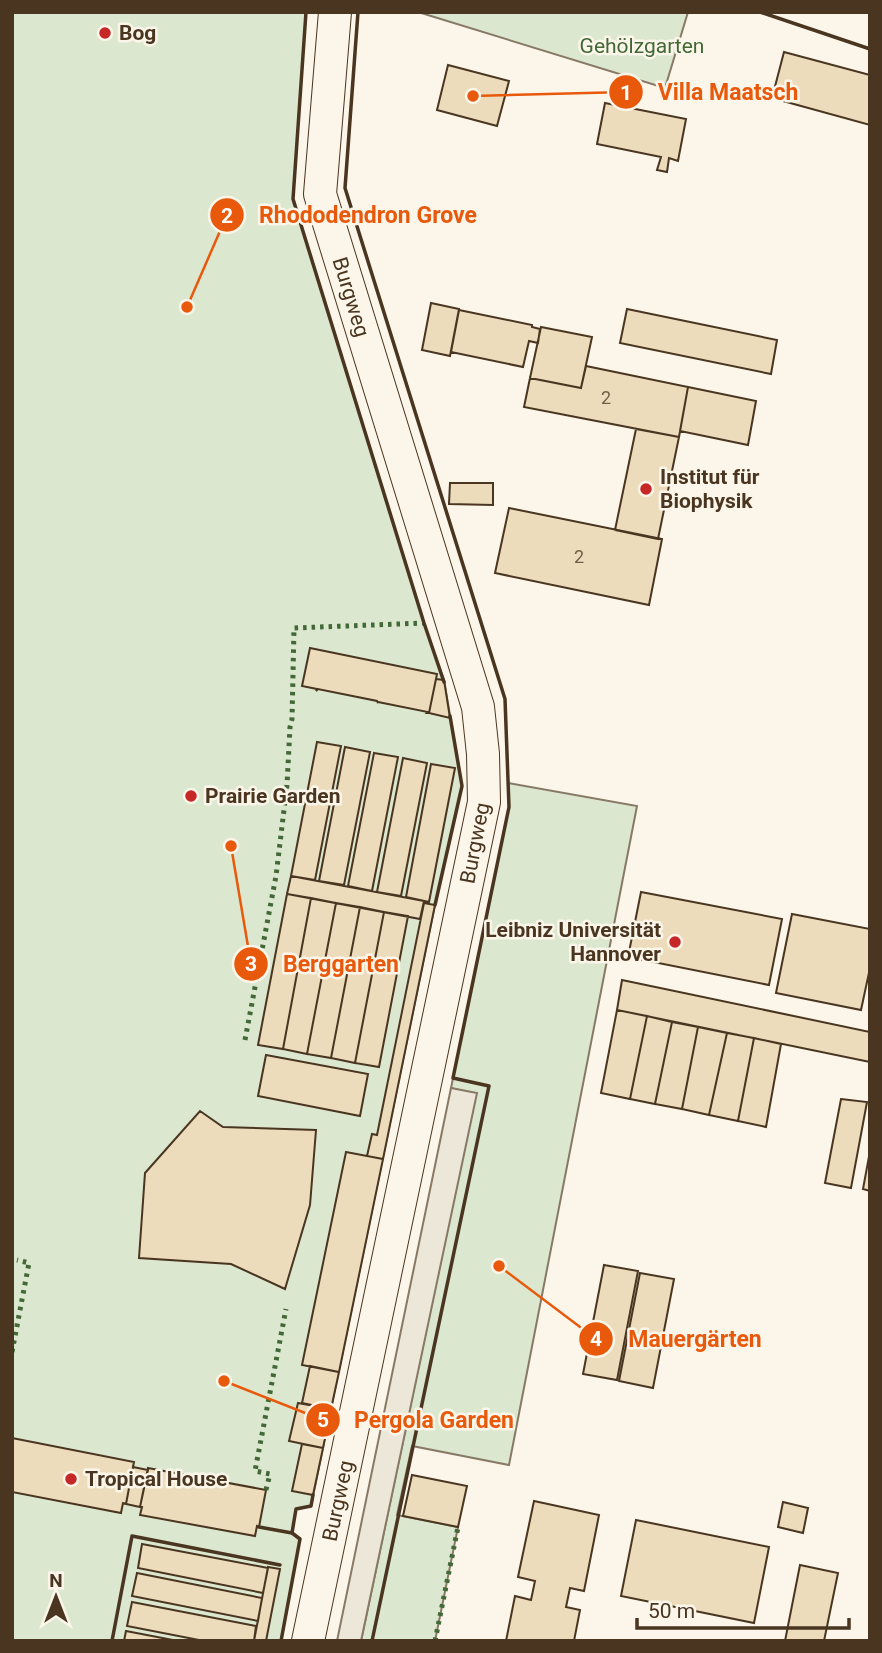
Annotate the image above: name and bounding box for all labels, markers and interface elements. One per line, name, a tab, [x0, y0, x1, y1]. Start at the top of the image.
place label: Bog	[119, 21, 156, 45]
marker: Bog	[97, 25, 113, 41]
park label: Gehölzgarten	[580, 34, 704, 58]
callout: Villa Maatsch	[609, 70, 812, 114]
text: Villa Maatsch	[658, 79, 798, 106]
text: 1	[620, 81, 632, 105]
callout: Rhododendron Grove	[210, 193, 491, 237]
text: Rhododendron Grove	[259, 202, 477, 229]
text: 2	[221, 204, 233, 228]
street label: Burgweg	[328, 254, 374, 340]
house number: 2	[601, 387, 611, 408]
place label: Institut für Biophysik	[660, 465, 760, 513]
marker: Institut für Biophysik	[638, 481, 654, 497]
house number: 2	[574, 546, 584, 567]
place label: Prairie Garden	[205, 784, 340, 808]
marker: Prairie Garden	[183, 788, 199, 804]
street label: Burgweg	[455, 800, 495, 886]
place label: Leibniz Universität Hannover	[485, 918, 661, 966]
marker: Leibniz Universität Hannover	[667, 934, 683, 950]
callout: Berggarten	[234, 942, 413, 986]
text: Berggarten	[283, 951, 399, 978]
text: 3	[245, 952, 257, 976]
callout: Mauergärten	[579, 1317, 775, 1361]
text: Mauergärten	[628, 1326, 762, 1353]
text: 4	[590, 1327, 602, 1351]
callout: Pergola Garden	[305, 1398, 528, 1442]
text: Pergola Garden	[354, 1407, 514, 1434]
text: 5	[317, 1408, 329, 1432]
street label: Burgweg	[318, 1458, 358, 1544]
place label: Tropical House	[85, 1467, 227, 1491]
marker: Tropical House	[63, 1471, 79, 1487]
north arrow	[21, 1562, 91, 1632]
text: N	[49, 1569, 63, 1592]
scale bar	[637, 1586, 849, 1630]
text: 50 m	[648, 1599, 695, 1623]

